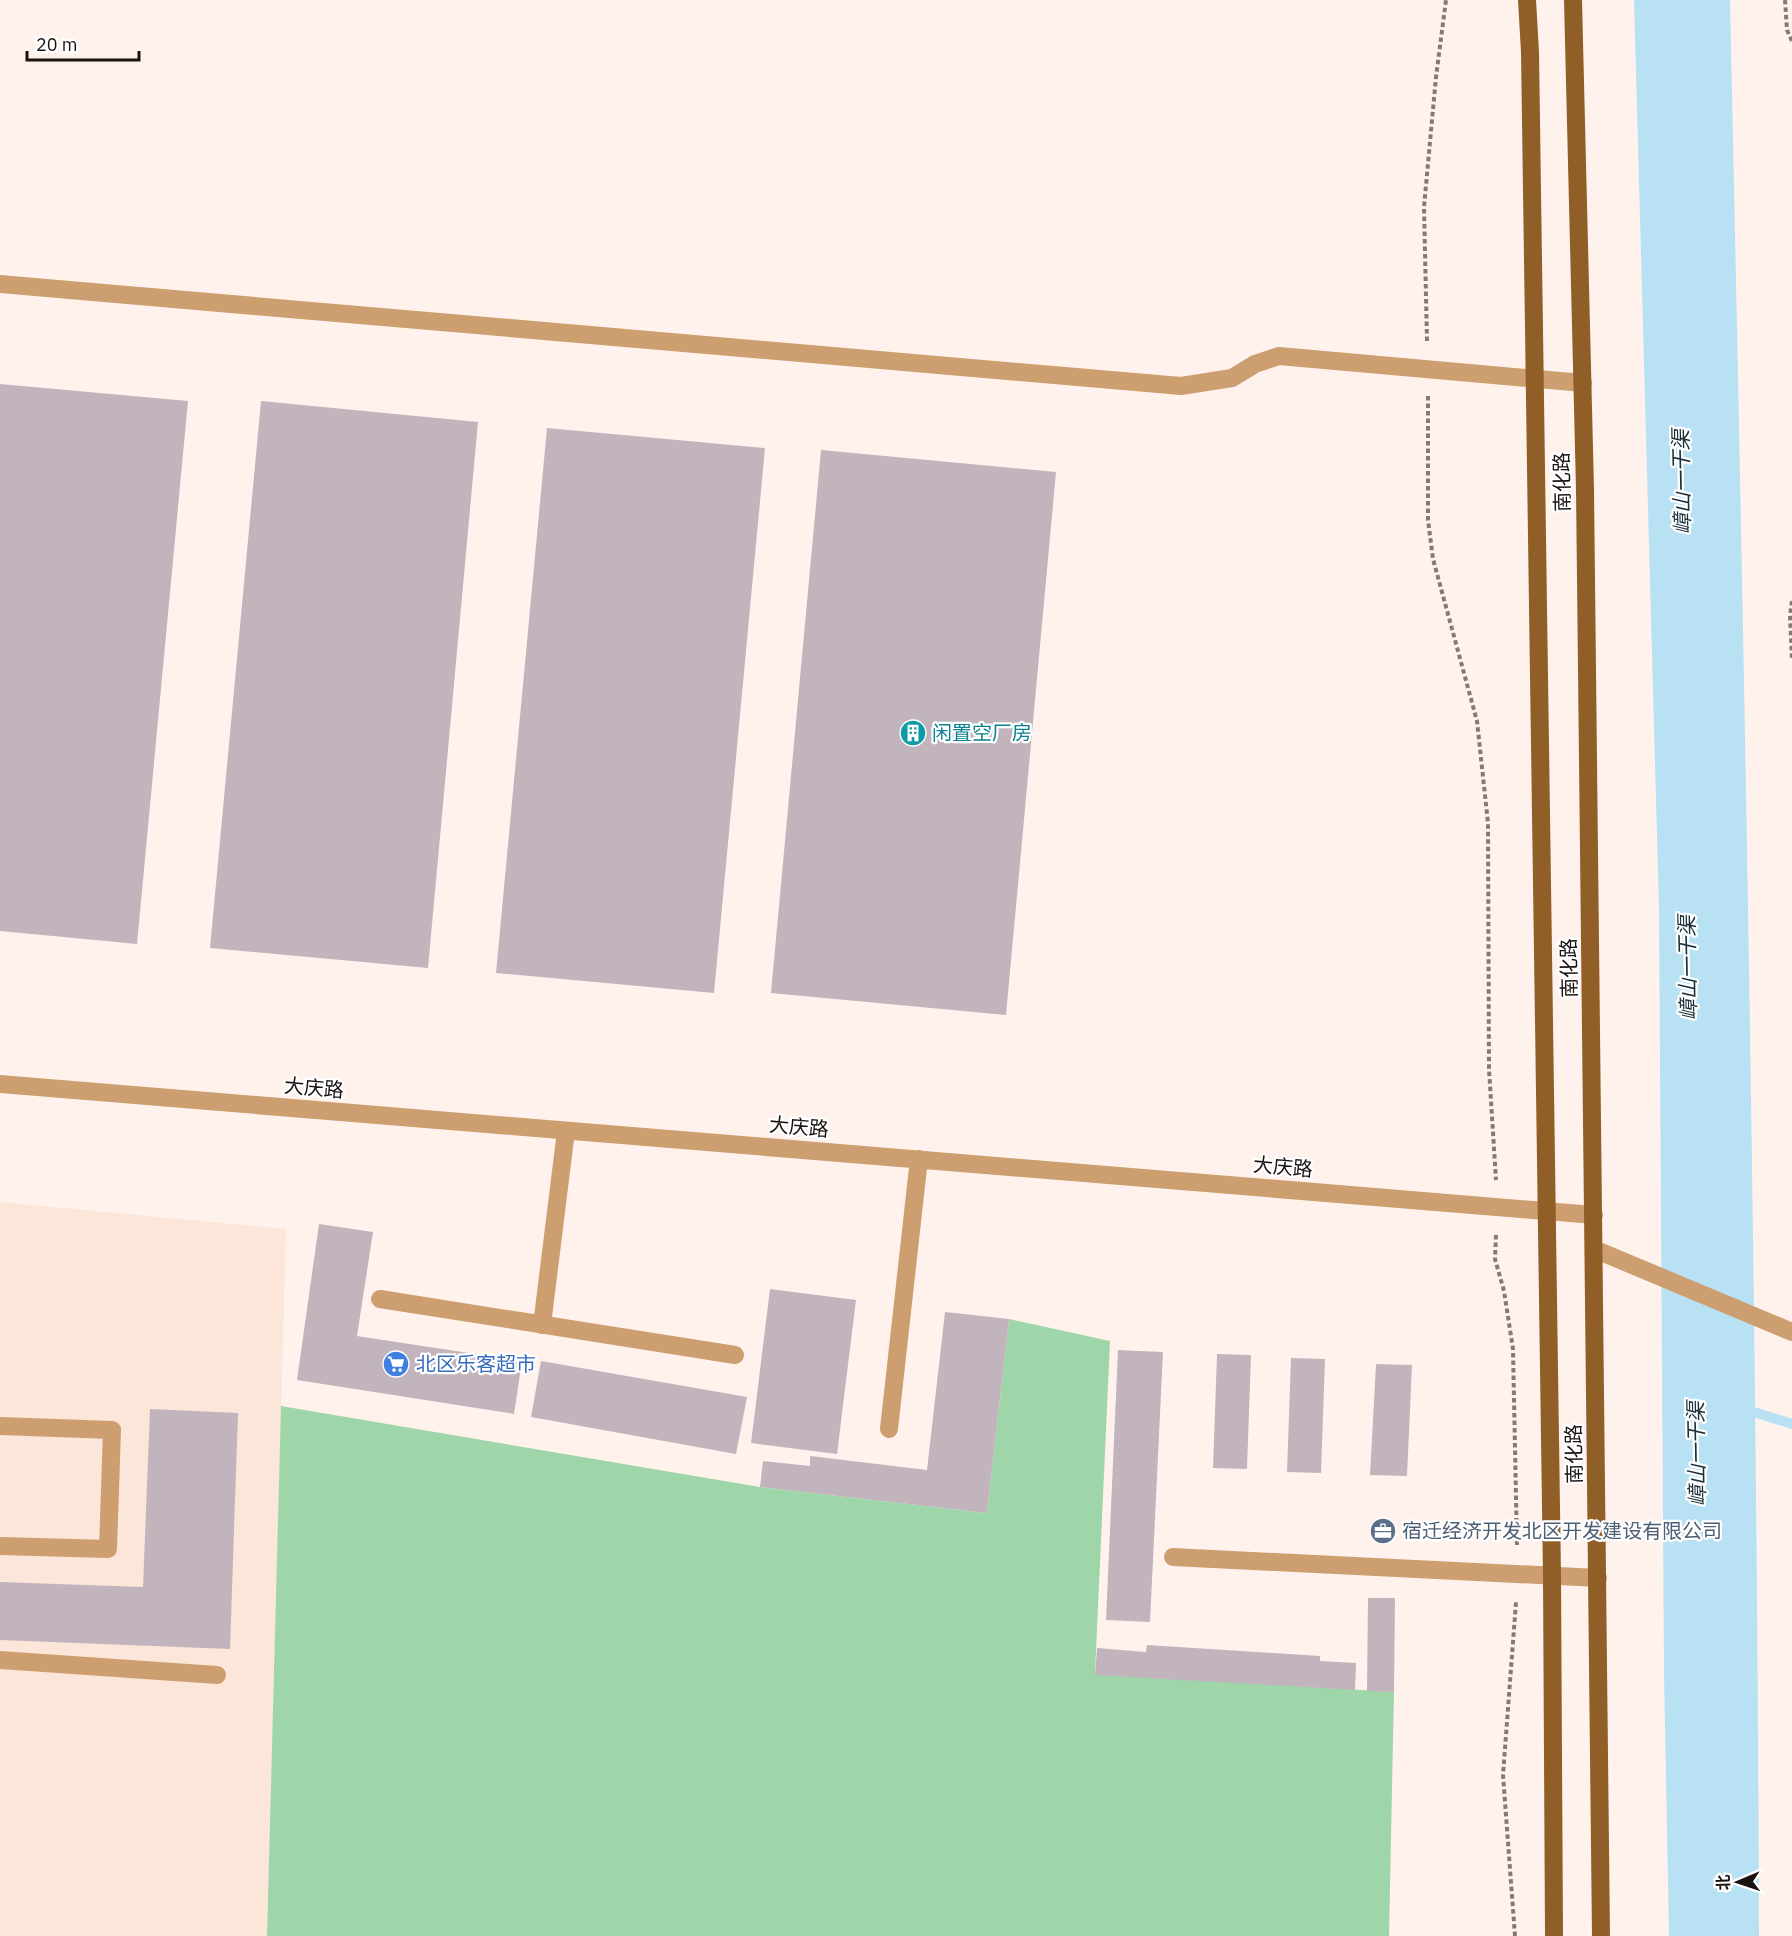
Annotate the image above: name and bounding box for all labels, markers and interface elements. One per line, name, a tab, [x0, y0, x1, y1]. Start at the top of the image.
scale bar	[27, 24, 140, 62]
text: 20 m	[36, 33, 78, 56]
water label: 嶂山一干渠	[1666, 426, 1696, 535]
street label: 南化路	[1547, 452, 1576, 512]
building icon: 闲置空厂房	[898, 718, 928, 748]
place label: 闲置空厂房	[932, 719, 1032, 746]
water label: 嶂山一干渠	[1672, 912, 1702, 1021]
street label: 南化路	[1554, 938, 1583, 998]
street label: 大庆路	[283, 1071, 345, 1104]
street label: 大庆路	[768, 1110, 830, 1143]
street label: 大庆路	[1252, 1150, 1314, 1183]
supermarket icon: 北区乐客超市	[381, 1349, 411, 1379]
place label: 北区乐客超市	[416, 1350, 536, 1377]
water label: 嶂山一干渠	[1681, 1398, 1711, 1507]
street label: 南化路	[1559, 1424, 1588, 1484]
office icon: 宿迁经济开发北区开发建设有限公司	[1368, 1516, 1398, 1546]
place label: 宿迁经济开发北区开发建设有限公司	[1402, 1517, 1722, 1544]
north arrow	[1708, 1852, 1768, 1912]
text: 北	[1713, 1874, 1733, 1891]

